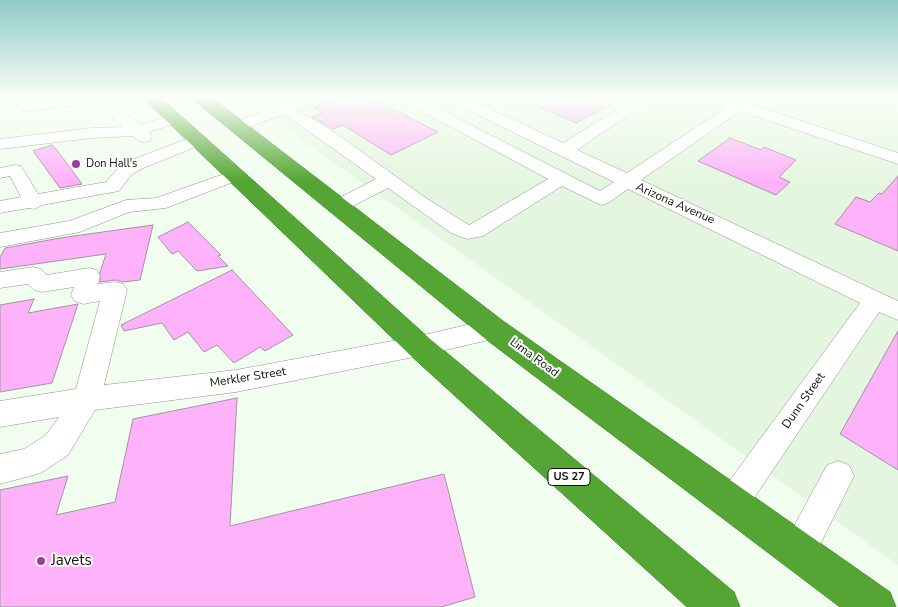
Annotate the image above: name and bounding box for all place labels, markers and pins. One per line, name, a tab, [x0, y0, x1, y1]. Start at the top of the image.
place label: Don Hall's	[86, 157, 137, 171]
marker: Don Hall's	[70, 158, 82, 170]
place label: Javets	[51, 552, 92, 570]
marker: Javets	[35, 555, 47, 567]

